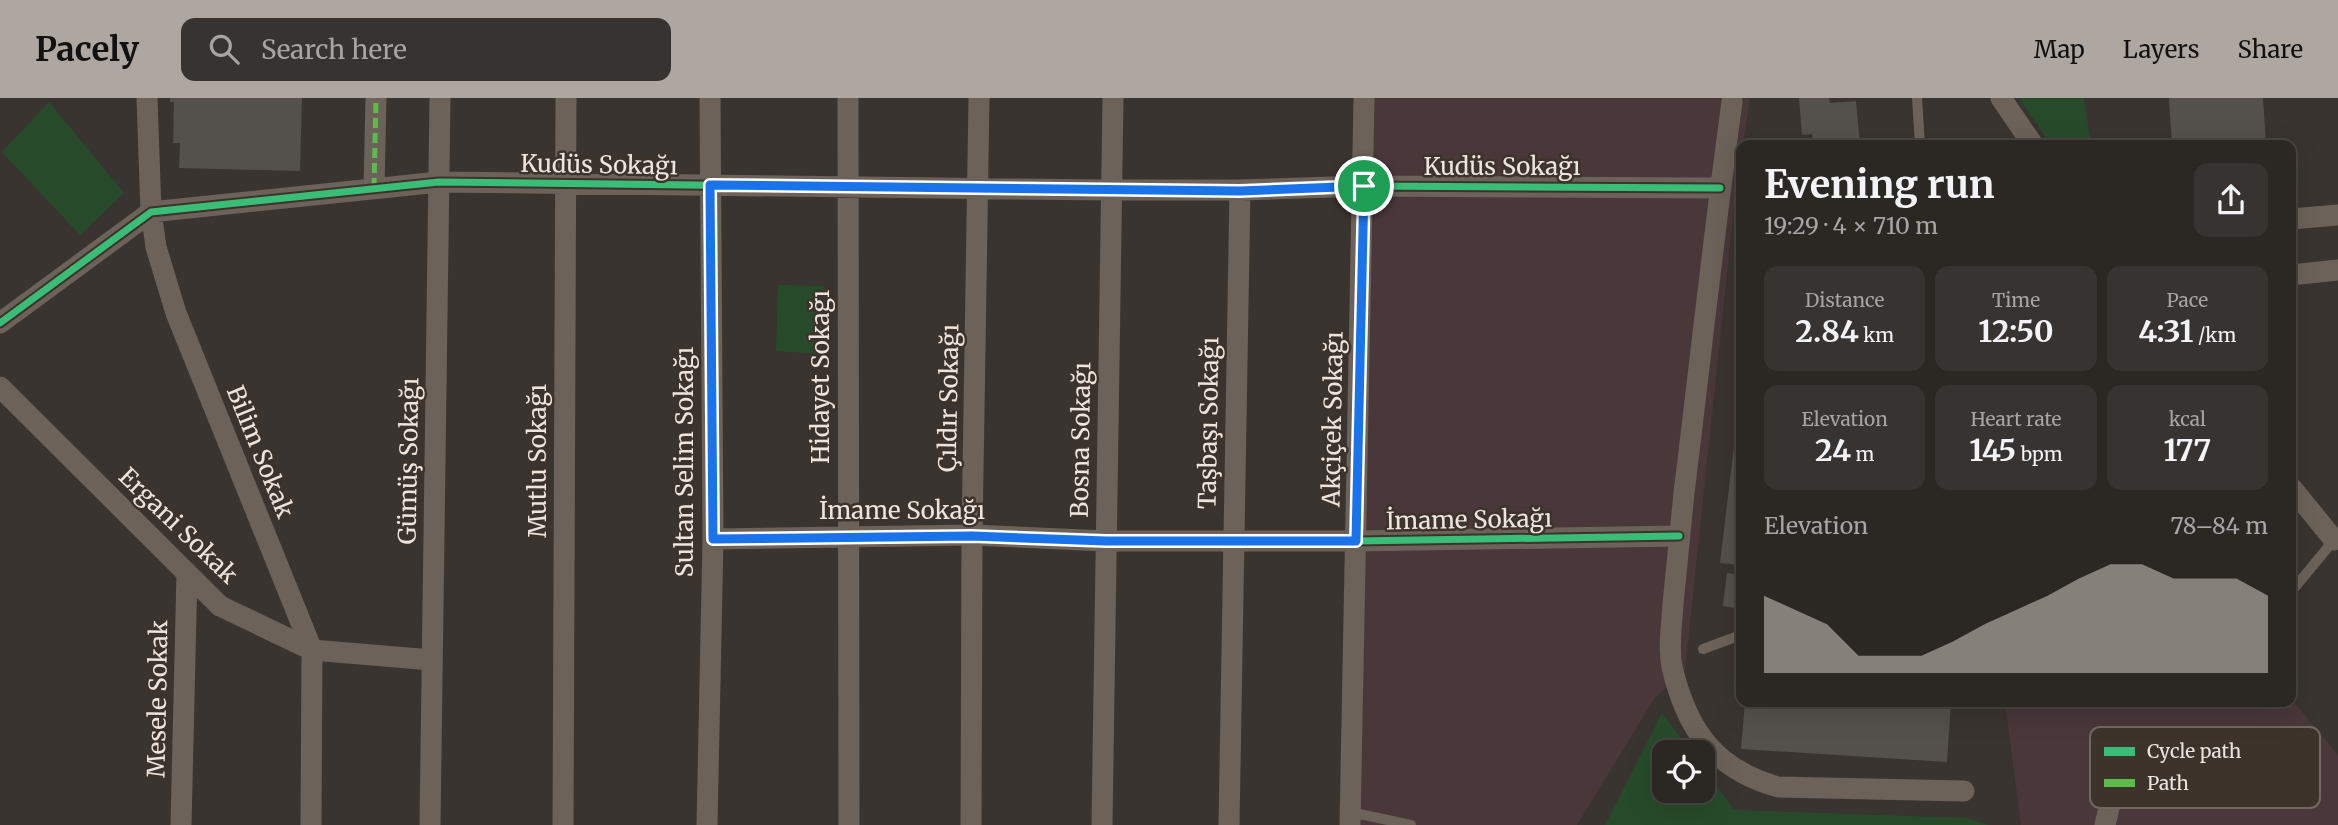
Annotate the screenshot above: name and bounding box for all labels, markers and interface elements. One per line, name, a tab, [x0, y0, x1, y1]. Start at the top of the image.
search box	[181, 18, 671, 81]
text: Pacely	[35, 29, 139, 70]
icon: search	[205, 30, 243, 68]
text: Search here	[261, 33, 407, 66]
text: Map	[2034, 34, 2085, 65]
text: Layers	[2123, 34, 2199, 65]
text: Share	[2237, 34, 2303, 65]
street label: Kudüs Sokağı	[520, 148, 678, 181]
street label: Kudüs Sokağı	[1423, 151, 1581, 182]
pin	[1334, 156, 1394, 216]
text: Evening run	[1764, 161, 1995, 208]
button: share	[2194, 163, 2268, 237]
icon: arrive	[1345, 167, 1383, 205]
text: 19:29 · 4 × 710 m	[1764, 211, 1938, 240]
text: Distance	[1805, 288, 1884, 312]
text: Time	[1992, 288, 2040, 312]
text: Pace	[2167, 288, 2208, 312]
street label: Hidayet Sokağı	[805, 290, 836, 464]
text: 2.84	[1795, 312, 1859, 350]
text: 12:50	[1978, 312, 2054, 350]
text: 4:31	[2138, 312, 2194, 350]
street label: Çıldır Sokağı	[932, 323, 965, 472]
text: km	[1859, 323, 1894, 347]
text: /km	[2194, 323, 2236, 347]
street label: Akçiçek Sokağı	[1315, 331, 1350, 508]
street label: Taşbaşı Sokağı	[1191, 336, 1226, 509]
street label: Sultan Selim Sokağı	[669, 346, 700, 577]
street label: Bosna Sokağı	[1064, 362, 1097, 518]
street label: Gümüş Sokağı	[392, 377, 425, 545]
street label: Bilim Sokak	[220, 381, 301, 523]
street label: Mutlu Sokağı	[522, 384, 553, 538]
text: Elevation	[1802, 407, 1888, 431]
text: Heart rate	[1971, 407, 2061, 431]
text: kcal	[2169, 407, 2206, 431]
text: 24	[1815, 431, 1851, 469]
text: 145	[1969, 431, 2016, 469]
text: 177	[2163, 431, 2211, 469]
text: m	[1851, 442, 1874, 466]
text: bpm	[2016, 442, 2063, 466]
street label: Ergani Sokak	[112, 461, 245, 591]
street label: İmame Sokağı	[819, 495, 985, 526]
street label: İmame Sokağı	[1386, 503, 1553, 536]
text: Elevation	[1764, 511, 1868, 540]
text: 78–84 m	[2170, 511, 2268, 540]
street label: Mesele Sokak	[141, 619, 174, 778]
legend	[2090, 727, 2320, 808]
text: Cycle path	[2147, 739, 2242, 763]
map controls	[1652, 740, 1715, 803]
button: locate	[1652, 740, 1715, 803]
text: Path	[2147, 771, 2189, 795]

